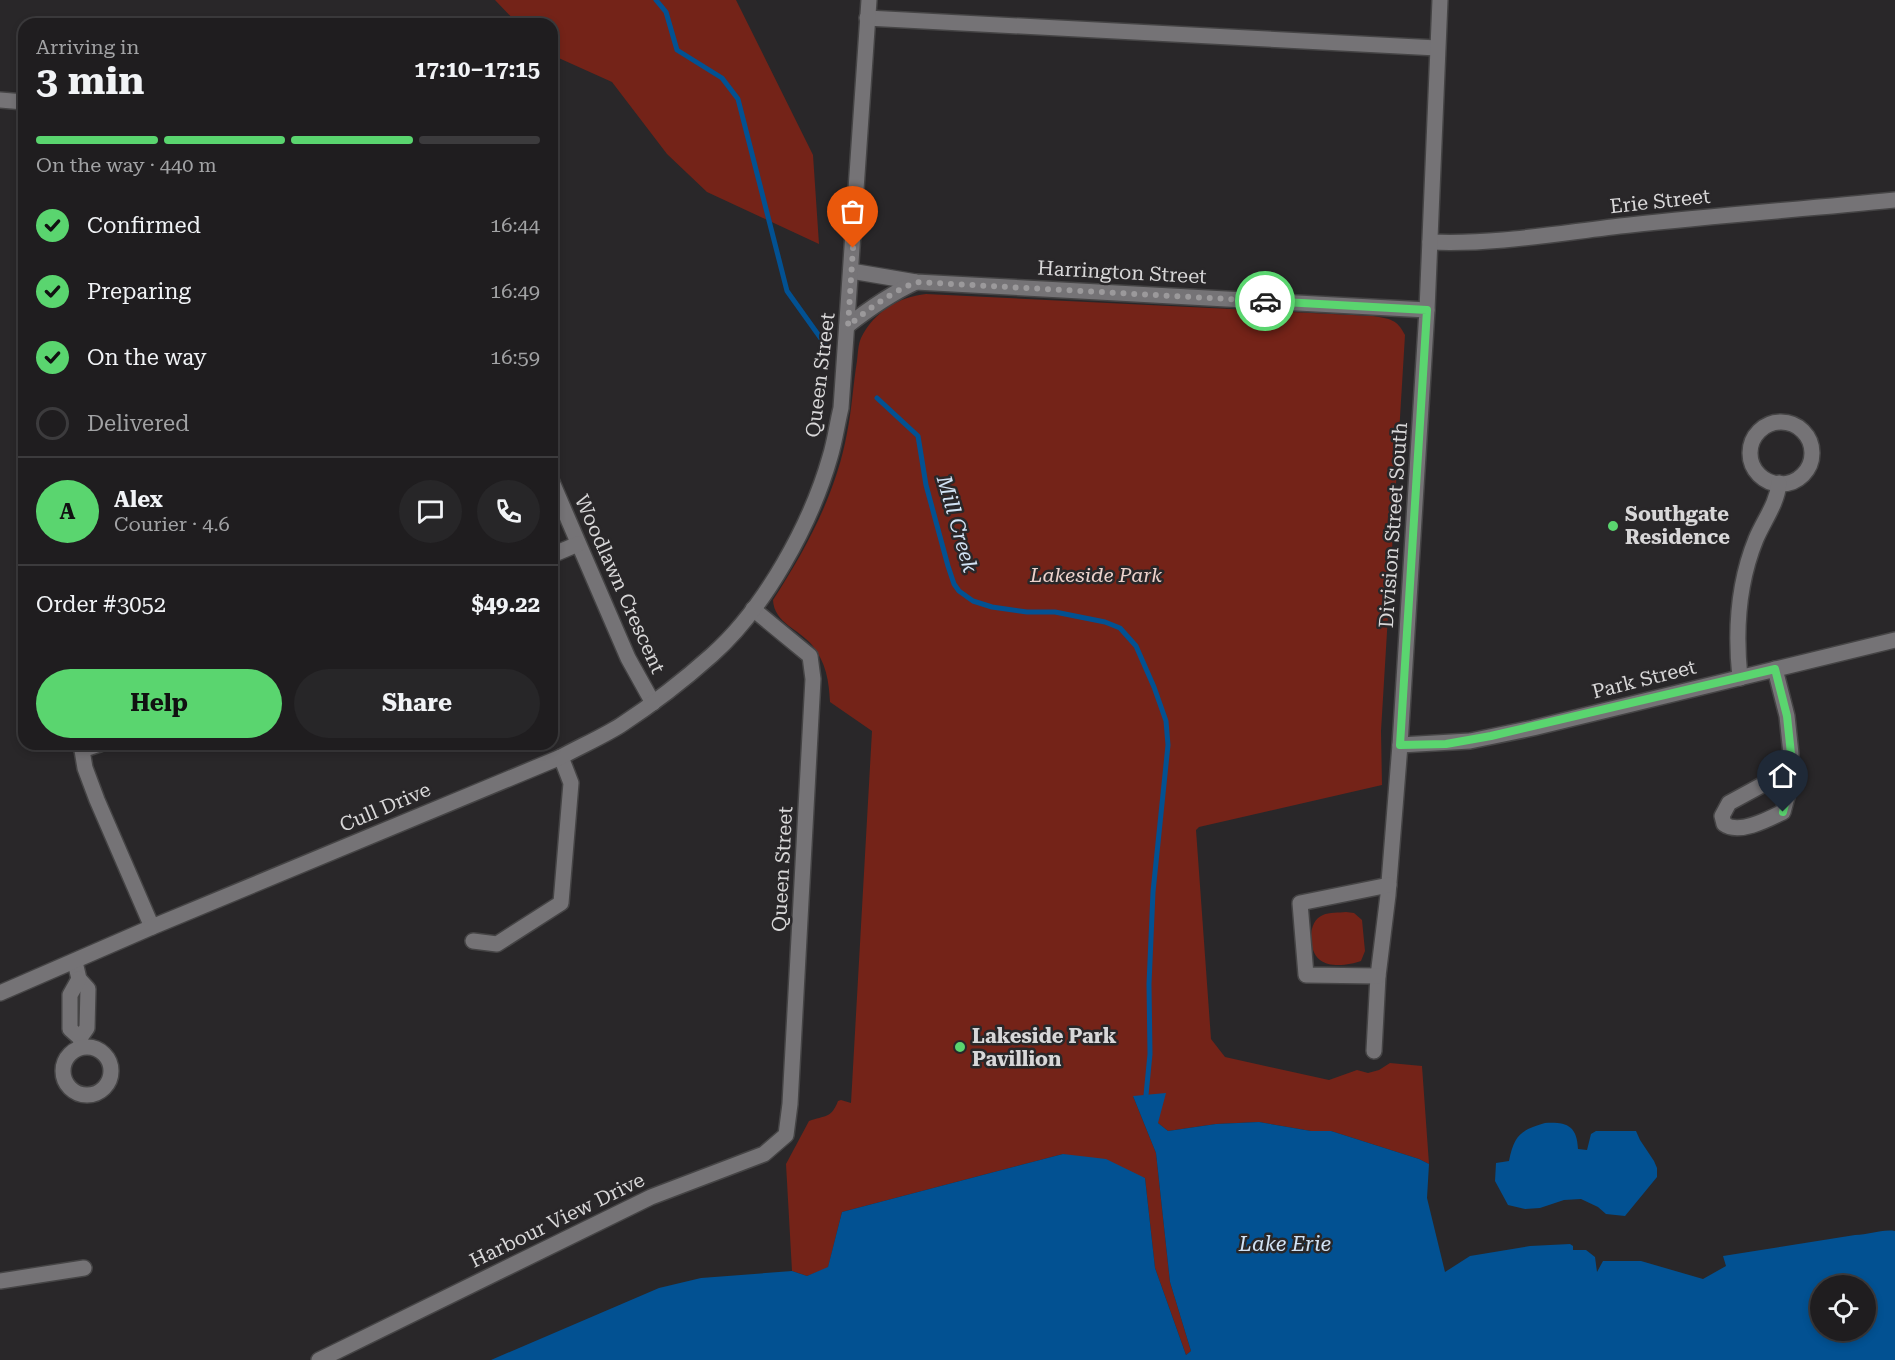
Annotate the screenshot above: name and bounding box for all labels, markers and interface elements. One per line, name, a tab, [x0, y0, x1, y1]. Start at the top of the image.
text: Arriving in	[36, 35, 139, 59]
text: 17:10–17:15	[414, 57, 540, 82]
text: 3 min	[36, 58, 144, 104]
text: On the way · 440 m	[36, 153, 217, 177]
street label: Erie Street	[1609, 184, 1712, 218]
pin	[827, 186, 878, 248]
icon: bag	[836, 195, 869, 228]
icon: check	[36, 209, 69, 242]
text: Confirmed	[87, 213, 201, 238]
text: 16:44	[490, 213, 540, 237]
street label: Harrington Street	[1037, 256, 1208, 288]
courier	[1235, 271, 1295, 331]
icon: check	[36, 275, 69, 308]
text: Preparing	[87, 279, 191, 304]
text: 16:49	[490, 279, 540, 303]
icon: car	[1249, 285, 1282, 318]
street label: Queen Street	[800, 311, 840, 439]
icon: check	[36, 341, 69, 374]
text: On the way	[87, 345, 207, 370]
text: 16:59	[490, 345, 540, 369]
text: Delivered	[87, 411, 189, 436]
street label: Division Street South	[1374, 421, 1412, 629]
water label: Mill Creek	[931, 472, 982, 576]
button: chat	[399, 480, 462, 543]
button: phone	[477, 480, 540, 543]
text: Alex	[114, 487, 163, 512]
street label: Woodlawn Crescent	[570, 491, 670, 678]
text: A	[60, 499, 75, 524]
place label: Southgate Residence	[1625, 502, 1730, 549]
text: Courier · 4.6	[114, 512, 230, 536]
marker: Southgate Residence	[1606, 519, 1620, 533]
park label: Lakeside Park	[1029, 563, 1162, 587]
text: Order #3052	[36, 592, 166, 617]
text: $49.22	[471, 592, 540, 617]
street label: Park Street	[1589, 654, 1699, 704]
button: Help	[36, 669, 282, 738]
button: Share	[294, 669, 540, 738]
pin	[1757, 750, 1808, 812]
icon: home	[1766, 759, 1799, 792]
street label: Cull Drive	[336, 777, 434, 837]
street label: Queen Street	[767, 805, 797, 932]
place label: Lakeside Park Pavillion	[972, 1024, 1117, 1071]
marker: Lakeside Park Pavillion	[953, 1040, 967, 1054]
street label: Harbour View Drive	[466, 1167, 648, 1273]
water label: Lake Erie	[1238, 1232, 1331, 1256]
map controls	[1810, 1275, 1876, 1341]
button: locate	[1810, 1275, 1876, 1341]

